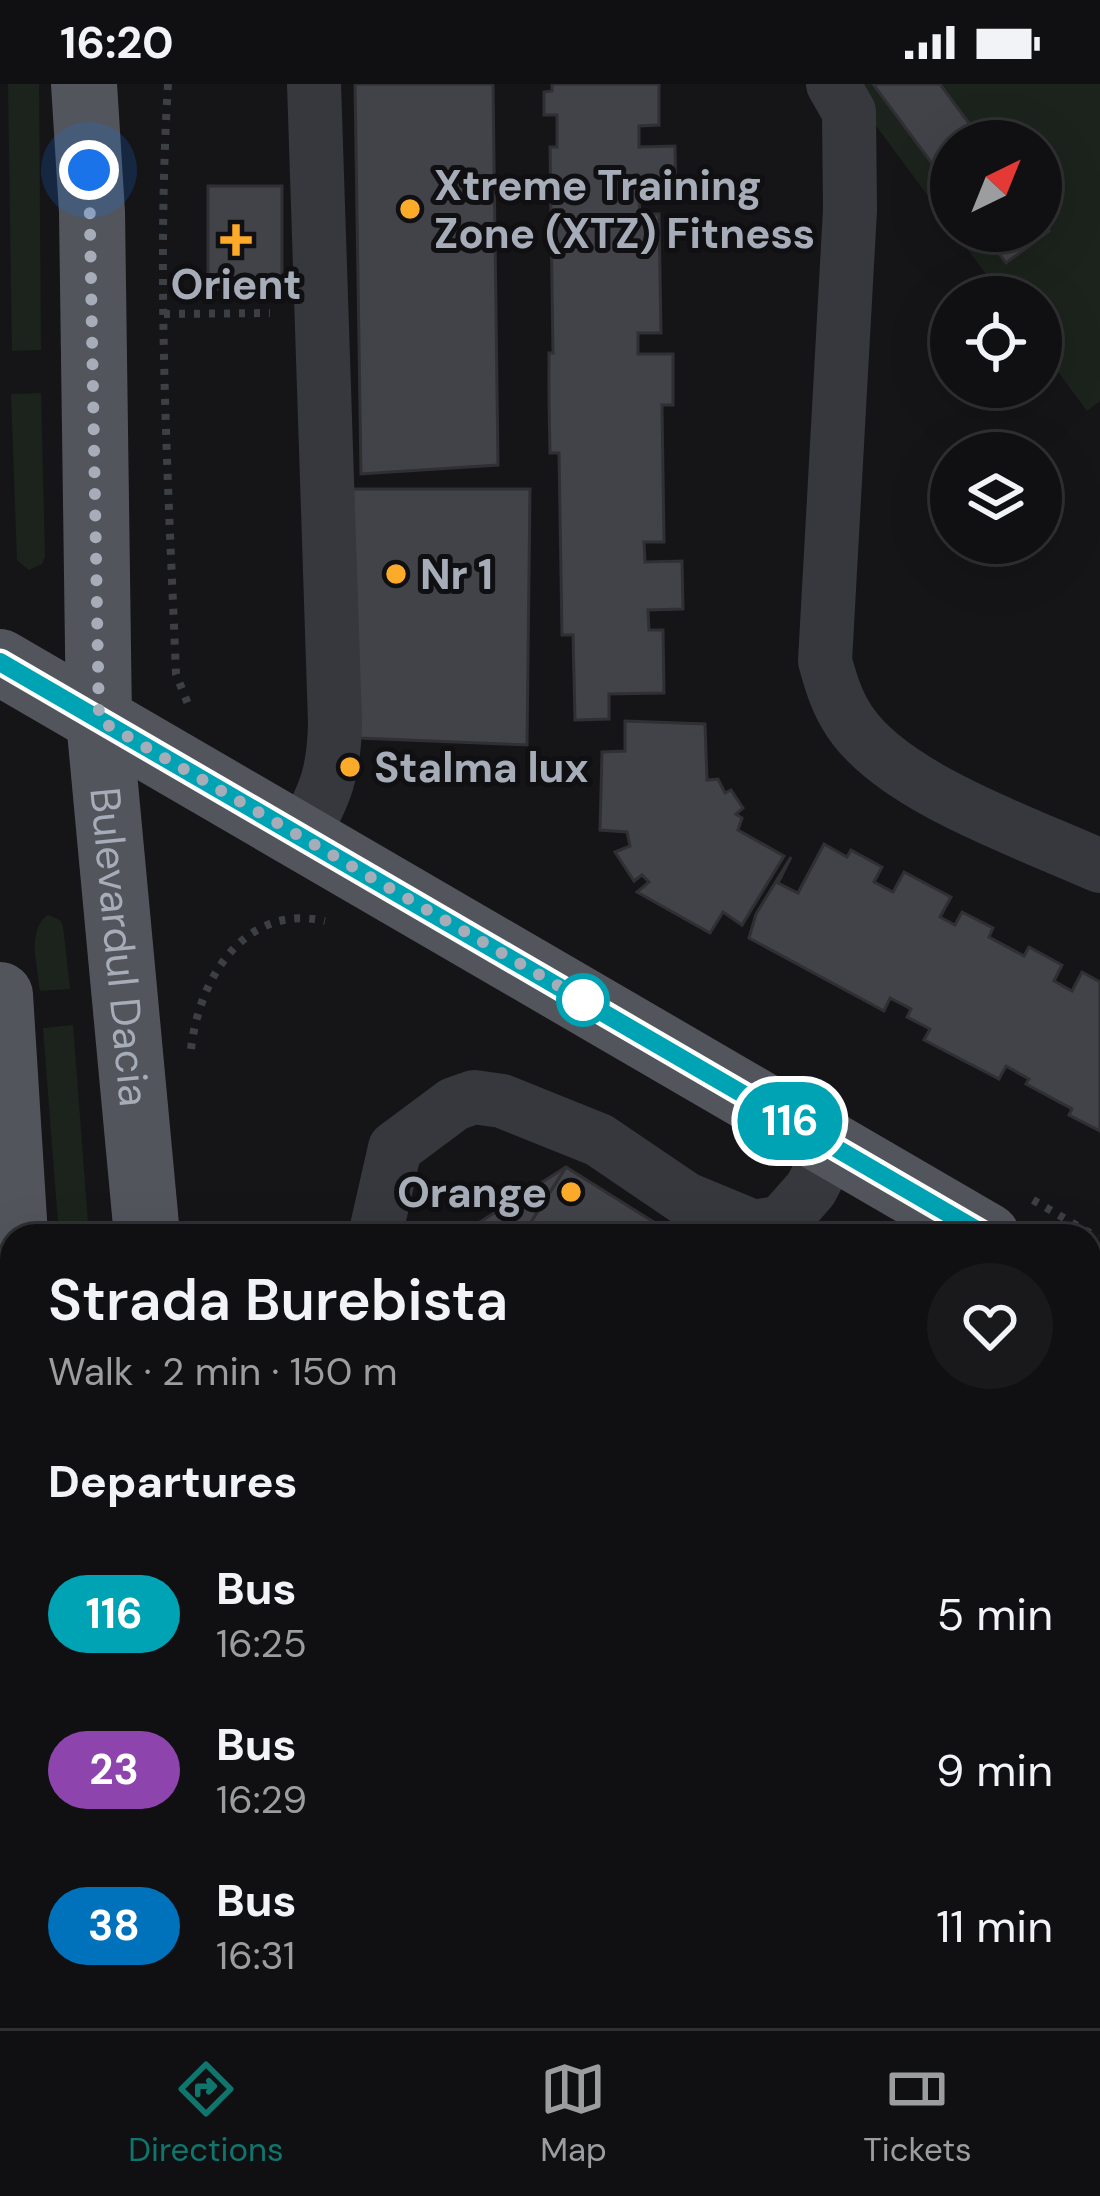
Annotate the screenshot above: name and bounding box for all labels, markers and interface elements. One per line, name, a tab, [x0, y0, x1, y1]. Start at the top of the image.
text: 16:20	[60, 13, 174, 72]
north arrow	[930, 120, 1062, 252]
map controls	[930, 120, 1062, 564]
your location	[59, 140, 119, 200]
place label: Xtreme Training Zone (XTZ) Fitness	[434, 158, 815, 261]
marker: Xtreme Training Zone (XTZ) Fitness	[397, 196, 423, 222]
marker: Orient	[223, 227, 249, 253]
place label: Orient	[171, 257, 302, 312]
button: locate	[930, 276, 1062, 408]
button: layers	[930, 432, 1062, 564]
place label: Nr 1	[420, 547, 493, 602]
marker: Nr 1	[383, 561, 409, 587]
place label: Stalma lux	[374, 740, 588, 795]
marker: Stalma lux	[337, 754, 363, 780]
street label: Bulevardul Dacia	[77, 785, 162, 1109]
unlabelled marker	[558, 975, 608, 1025]
line badge: 116	[721, 1082, 859, 1160]
text: 116	[761, 1093, 819, 1148]
place label: Orange	[397, 1165, 547, 1220]
marker: Orange	[558, 1179, 584, 1205]
text: Strada Burebista	[48, 1263, 508, 1338]
button: heart	[927, 1263, 1053, 1389]
text: Walk · 2 min · 150 m	[48, 1346, 397, 1397]
text: Departures	[48, 1452, 297, 1511]
text: Bus	[216, 1559, 296, 1618]
text: 5 min	[937, 1585, 1053, 1644]
text: 116	[85, 1586, 143, 1641]
text: 16:25	[216, 1618, 307, 1669]
text: Bus	[216, 1715, 296, 1774]
text: 9 min	[936, 1741, 1053, 1800]
text: 23	[89, 1742, 139, 1797]
text: 16:29	[216, 1774, 307, 1825]
text: Bus	[216, 1871, 296, 1930]
text: 11 min	[936, 1897, 1053, 1956]
text: 38	[88, 1898, 140, 1953]
text: 16:31	[216, 1930, 295, 1981]
tab: Directions	[128, 2056, 284, 2171]
tab: Map	[540, 2056, 607, 2171]
tab: Tickets	[863, 2056, 972, 2171]

